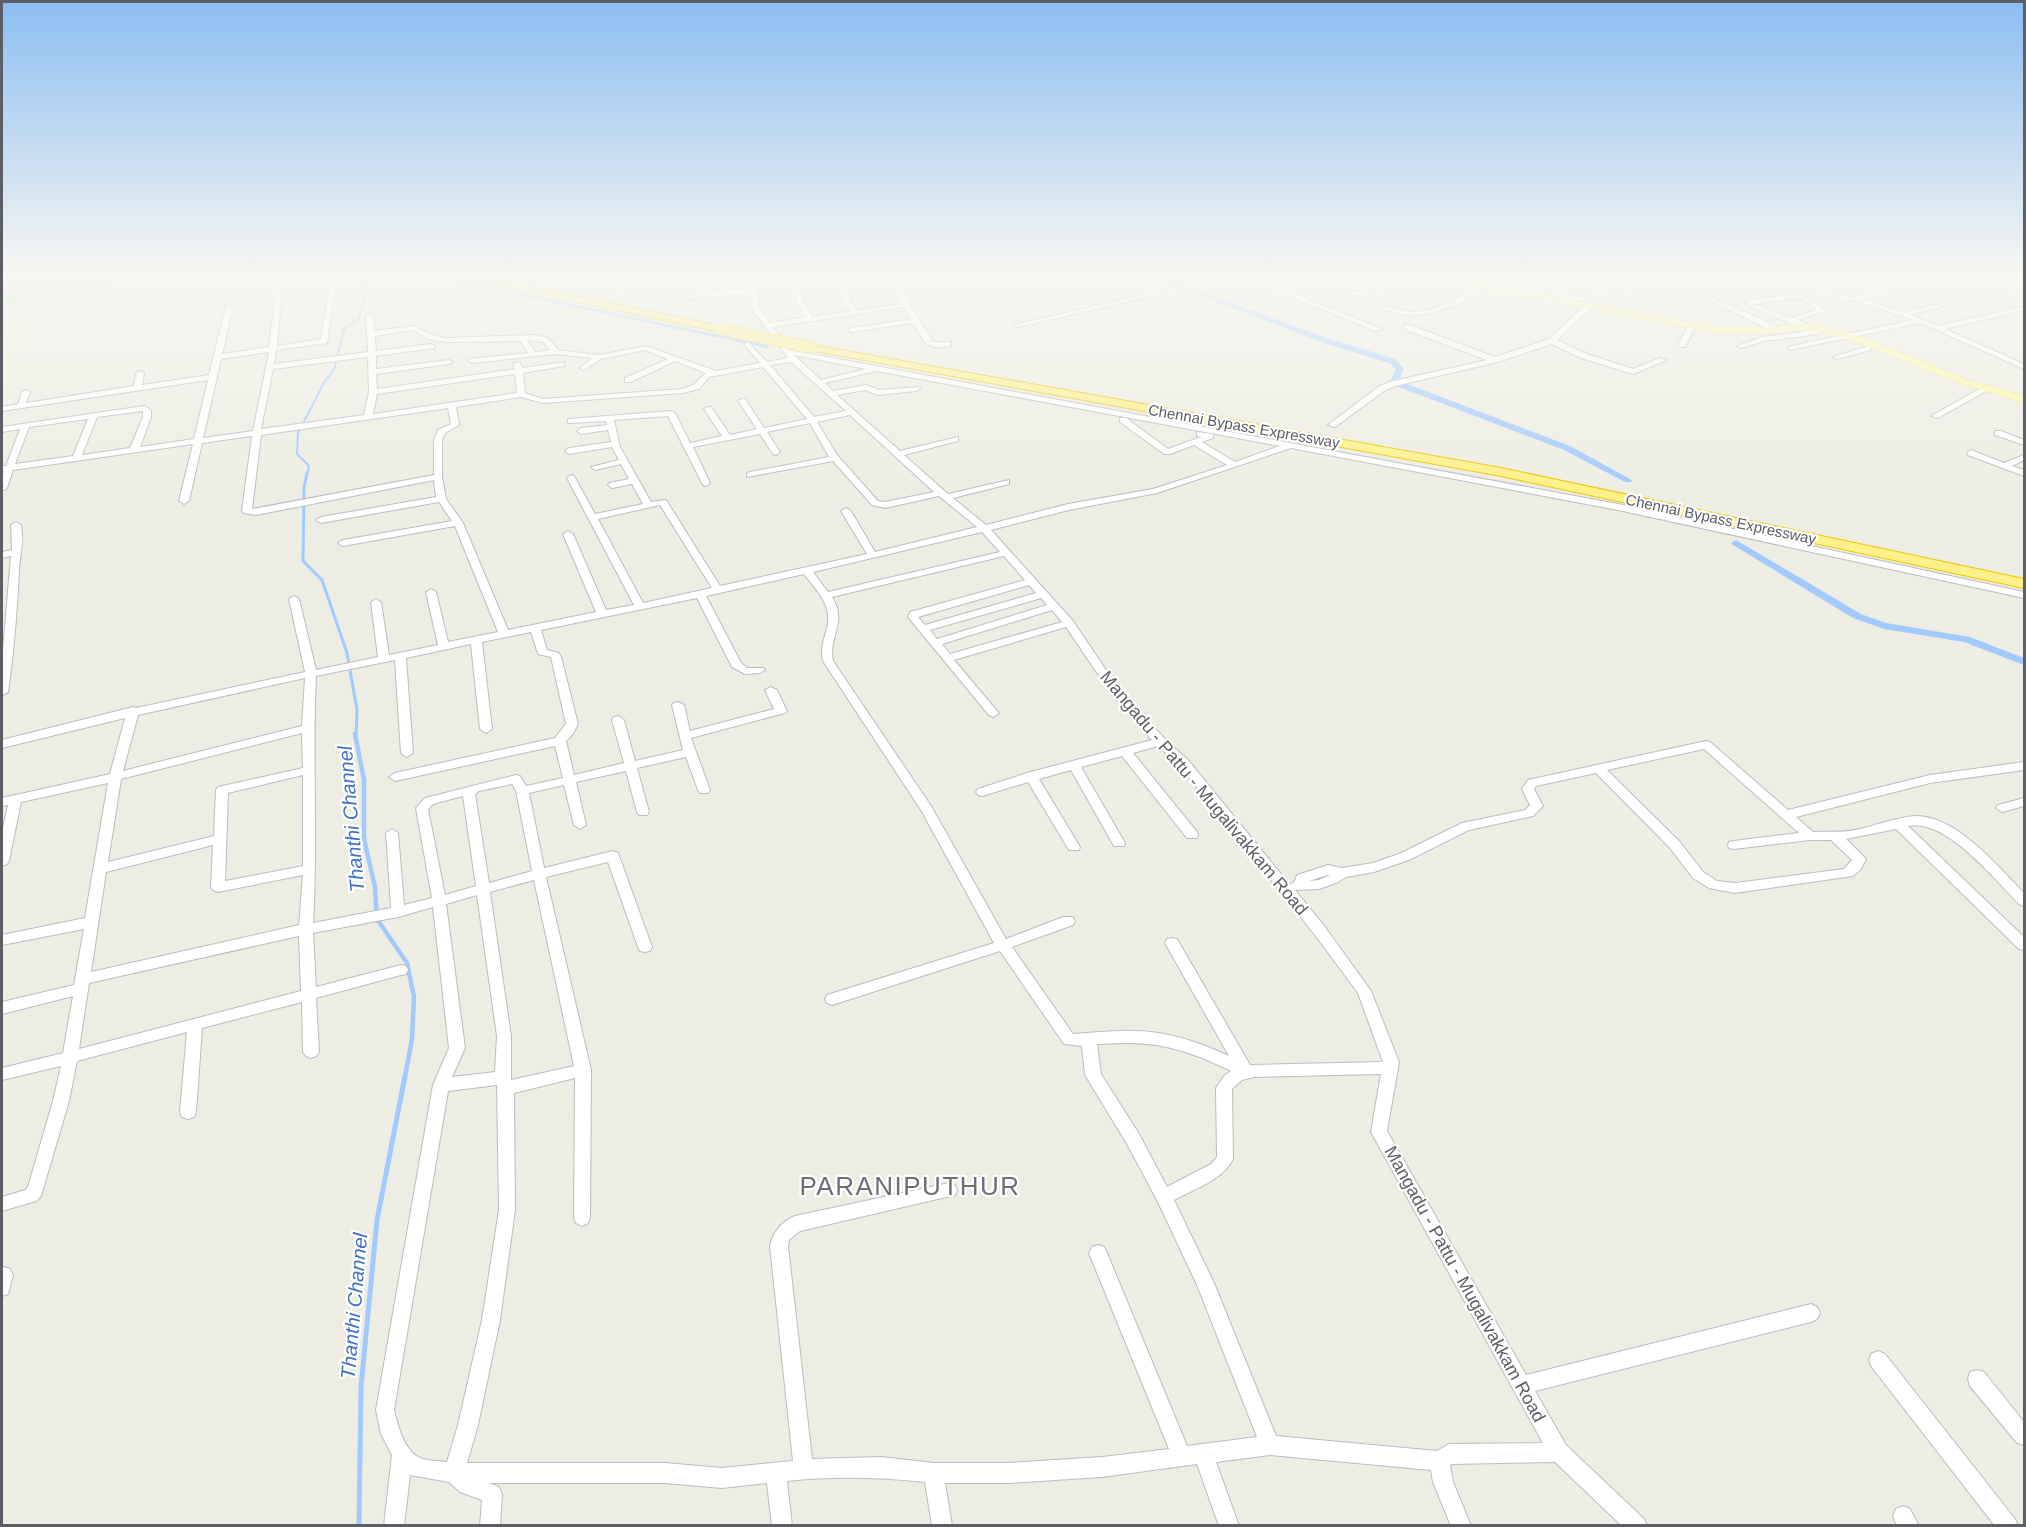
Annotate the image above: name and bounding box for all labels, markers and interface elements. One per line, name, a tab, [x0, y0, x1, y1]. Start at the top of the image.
street label: Chennai Bypass Expressway	[1147, 401, 1342, 451]
street label: Chennai Bypass Expressway	[1624, 490, 1818, 548]
street label: Mangadu - Pattu - Mugalivakkam Road	[1096, 667, 1312, 919]
water label: Thanthi Channel	[334, 744, 368, 893]
street label: Mangadu - Pattu - Mugalivakkam Road	[1381, 1143, 1549, 1425]
district label: PARANIPUTHUR	[799, 1171, 1021, 1201]
water label: Thanthi Channel	[337, 1231, 371, 1380]

